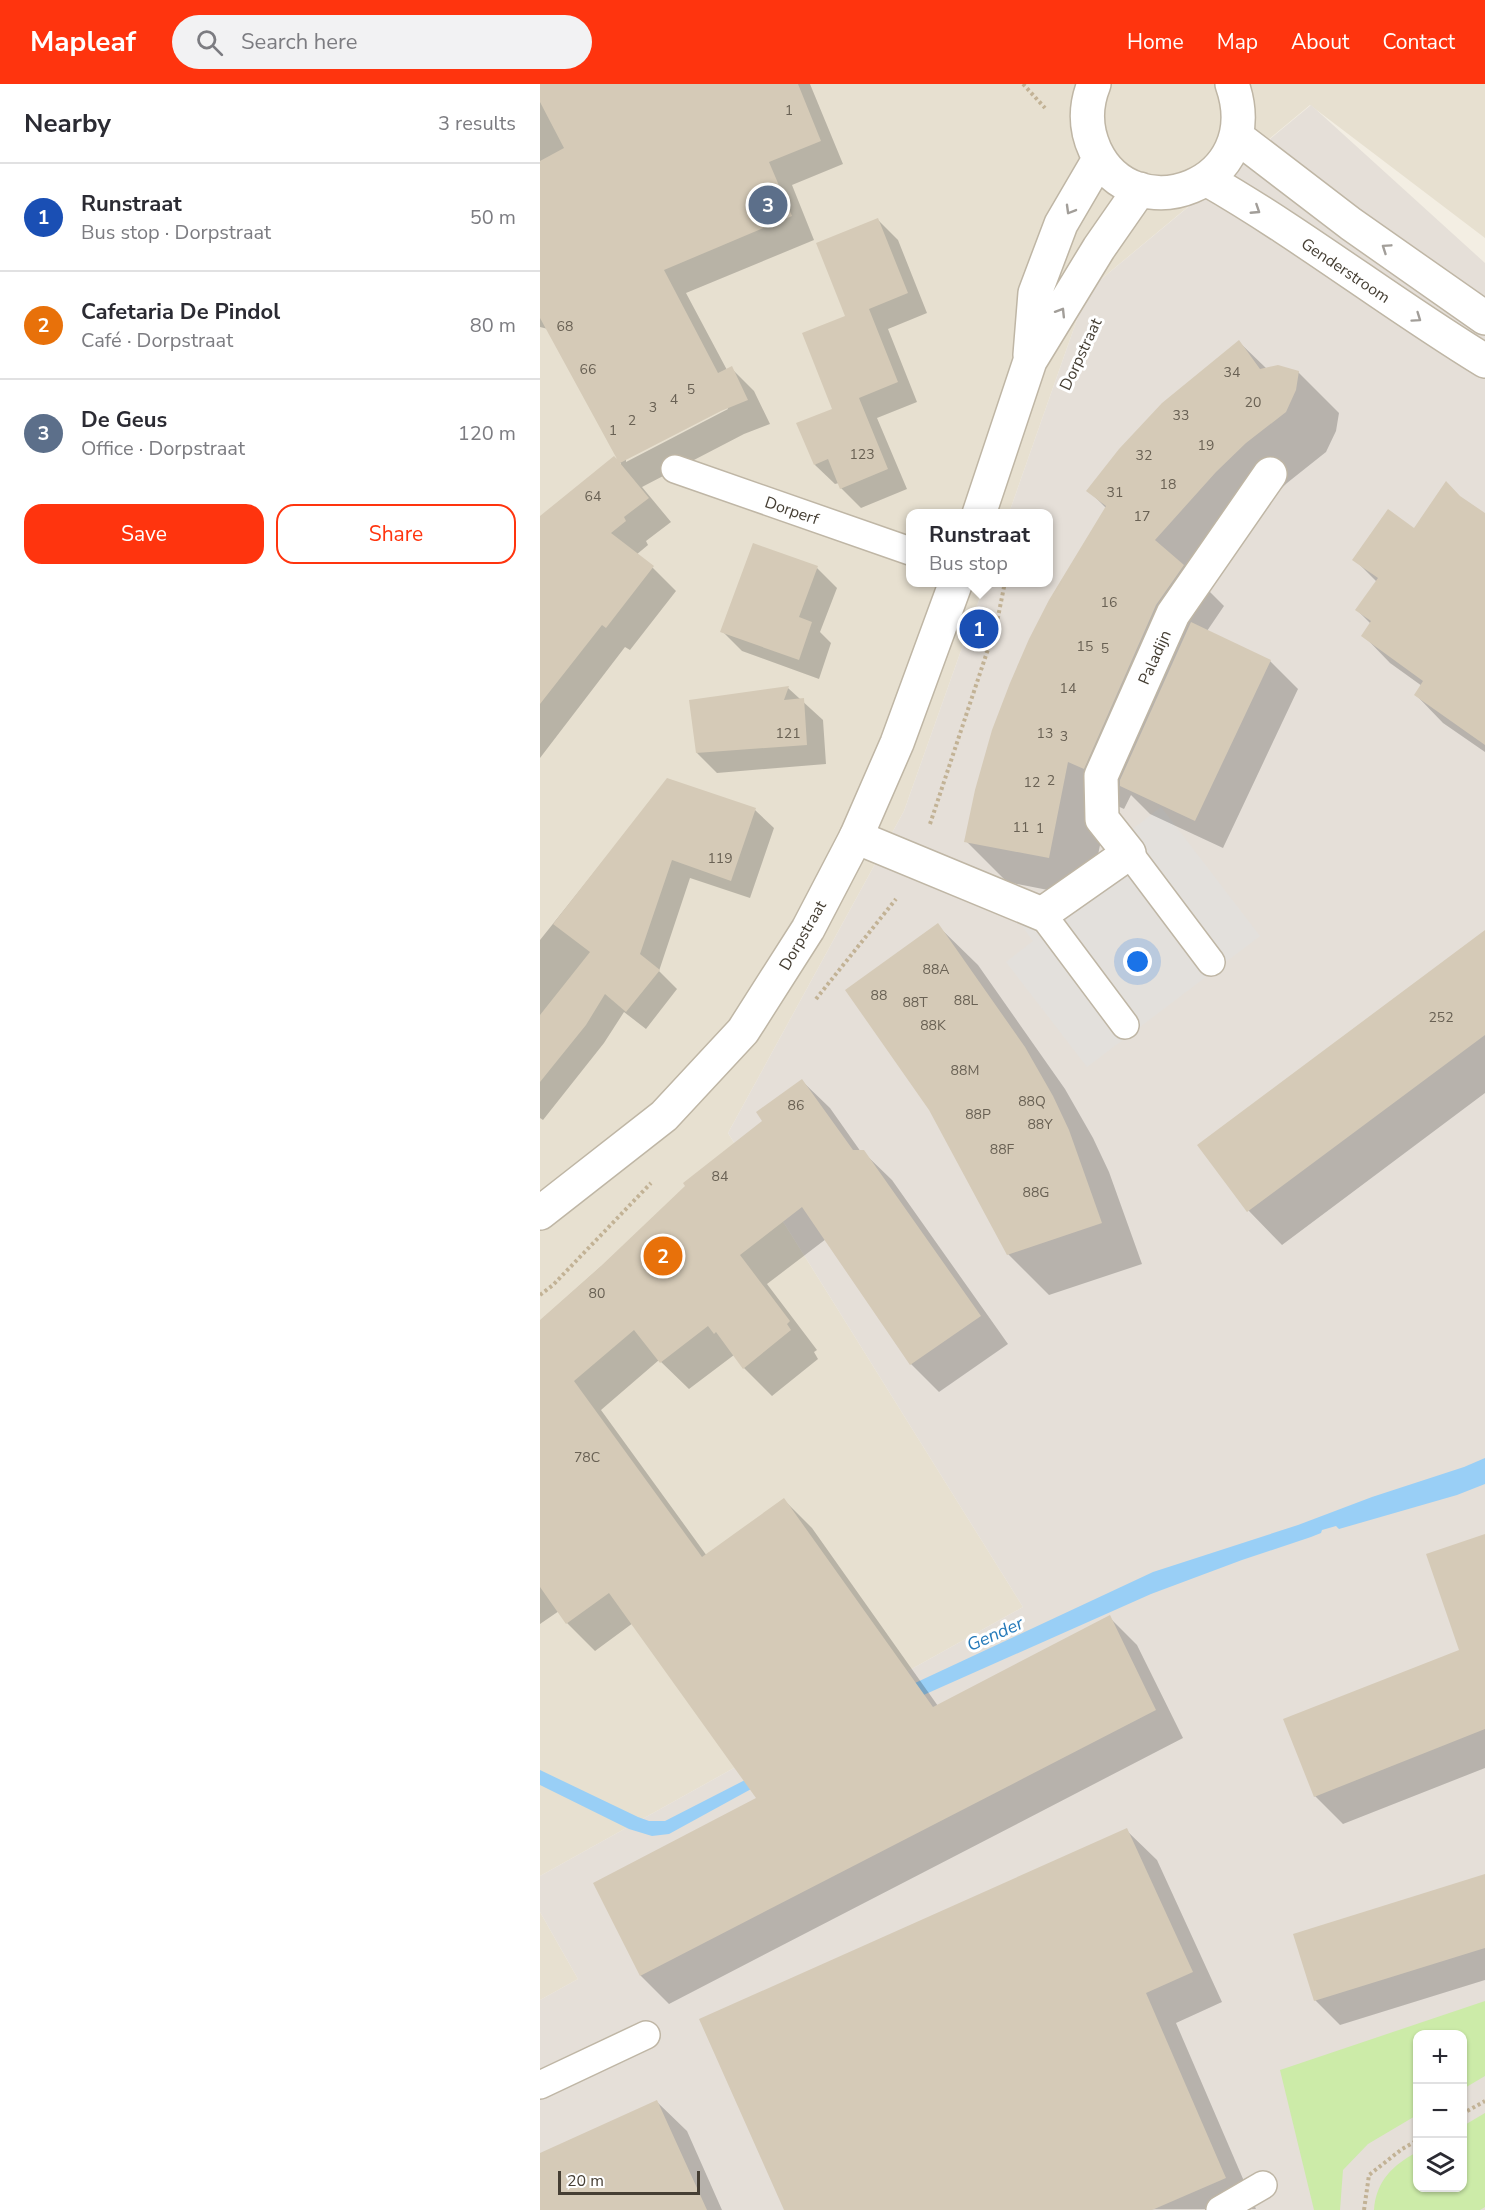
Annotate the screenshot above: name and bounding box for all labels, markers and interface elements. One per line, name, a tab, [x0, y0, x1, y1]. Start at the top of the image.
search box	[172, 15, 592, 69]
text: Mapleaf	[30, 23, 136, 61]
icon: search	[193, 26, 226, 59]
text: Search here	[241, 27, 358, 57]
text: Home	[1127, 28, 1184, 56]
text: Map	[1217, 28, 1258, 56]
text: About	[1291, 28, 1349, 56]
text: Contact	[1382, 28, 1455, 56]
house number: 1	[785, 101, 793, 120]
text: Nearby	[24, 106, 111, 141]
text: 3 results	[438, 110, 516, 137]
pin: 3	[748, 182, 788, 228]
text: Runstraat	[81, 189, 182, 219]
one-way arrow	[1249, 202, 1260, 213]
text: 1	[38, 204, 50, 231]
text: 50 m	[470, 204, 516, 231]
one-way arrow	[1065, 204, 1077, 214]
text: Bus stop · Dorpstraat	[81, 219, 271, 246]
street label: Genderstroom	[1297, 233, 1394, 309]
one-way arrow	[1381, 244, 1392, 255]
text: Cafetaria De Pindol	[81, 297, 280, 327]
one-way arrow	[1053, 308, 1065, 318]
one-way arrow	[1411, 311, 1422, 322]
text: 2	[38, 312, 50, 339]
text: 80 m	[470, 312, 516, 339]
street label: Dorpstraat	[1055, 314, 1107, 394]
house number: 68	[557, 317, 573, 336]
text: Café · Dorpstraat	[81, 327, 233, 354]
house number: 66	[580, 360, 596, 379]
house number: 34	[1224, 363, 1240, 382]
house number: 5	[687, 380, 695, 399]
house number: 4	[670, 390, 678, 409]
house number: 20	[1245, 393, 1261, 412]
house number: 3	[649, 398, 657, 417]
text: De Geus	[81, 405, 167, 435]
house number: 33	[1173, 406, 1189, 425]
house number: 2	[628, 411, 636, 430]
text: 3	[38, 420, 50, 447]
text: 120 m	[458, 420, 516, 447]
house number: 1	[609, 421, 617, 440]
text: Office · Dorpstraat	[81, 435, 245, 462]
house number: 19	[1198, 436, 1214, 455]
house number: 123	[849, 445, 875, 464]
house number: 32	[1136, 446, 1152, 465]
house number: 18	[1160, 475, 1176, 494]
house number: 31	[1107, 483, 1123, 502]
house number: 64	[585, 487, 601, 506]
street label: Dorperf	[762, 491, 822, 531]
button: Save	[24, 504, 264, 564]
button: Share	[276, 504, 516, 564]
house number: 17	[1134, 507, 1150, 526]
popup	[906, 509, 1053, 587]
text: Runstraat	[929, 520, 1030, 550]
text: Bus stop	[929, 550, 1008, 577]
house number: 16	[1101, 593, 1117, 612]
pin: 1	[960, 606, 998, 652]
street label: Paladijn	[1133, 627, 1177, 688]
house number: 15	[1077, 637, 1093, 656]
house number: 5	[1101, 639, 1109, 658]
house number: 14	[1060, 679, 1076, 698]
house number: 121	[775, 724, 801, 743]
house number: 13	[1037, 724, 1053, 743]
house number: 3	[1060, 727, 1068, 746]
house number: 2	[1047, 771, 1055, 790]
house number: 12	[1024, 773, 1040, 792]
house number: 11	[1013, 818, 1029, 837]
house number: 1	[1036, 819, 1044, 838]
house number: 119	[707, 849, 733, 868]
street label: Dorpstraat	[774, 896, 832, 974]
your location	[1123, 947, 1152, 976]
house number: 88A	[922, 960, 950, 979]
house number: 88	[871, 986, 887, 1005]
house number: 88L	[954, 991, 979, 1010]
house number: 88T	[902, 993, 928, 1012]
house number: 252	[1428, 1008, 1454, 1027]
house number: 88K	[920, 1016, 946, 1035]
house number: 88M	[951, 1061, 979, 1080]
house number: 88Q	[1018, 1092, 1046, 1111]
house number: 86	[788, 1096, 804, 1115]
house number: 88P	[965, 1105, 991, 1124]
house number: 88Y	[1027, 1115, 1053, 1134]
house number: 88F	[990, 1140, 1015, 1159]
house number: 84	[712, 1167, 728, 1186]
house number: 88G	[1023, 1183, 1049, 1202]
pin: 2	[644, 1234, 682, 1278]
house number: 80	[589, 1284, 605, 1303]
house number: 78C	[574, 1448, 600, 1467]
water label: Gender	[963, 1611, 1028, 1657]
map controls	[1413, 2030, 1467, 2192]
button: +	[1413, 2030, 1467, 2084]
button: −	[1413, 2084, 1467, 2138]
button: layers	[1413, 2138, 1467, 2192]
scale bar	[558, 2168, 700, 2196]
text: 20 m	[567, 2170, 604, 2192]

